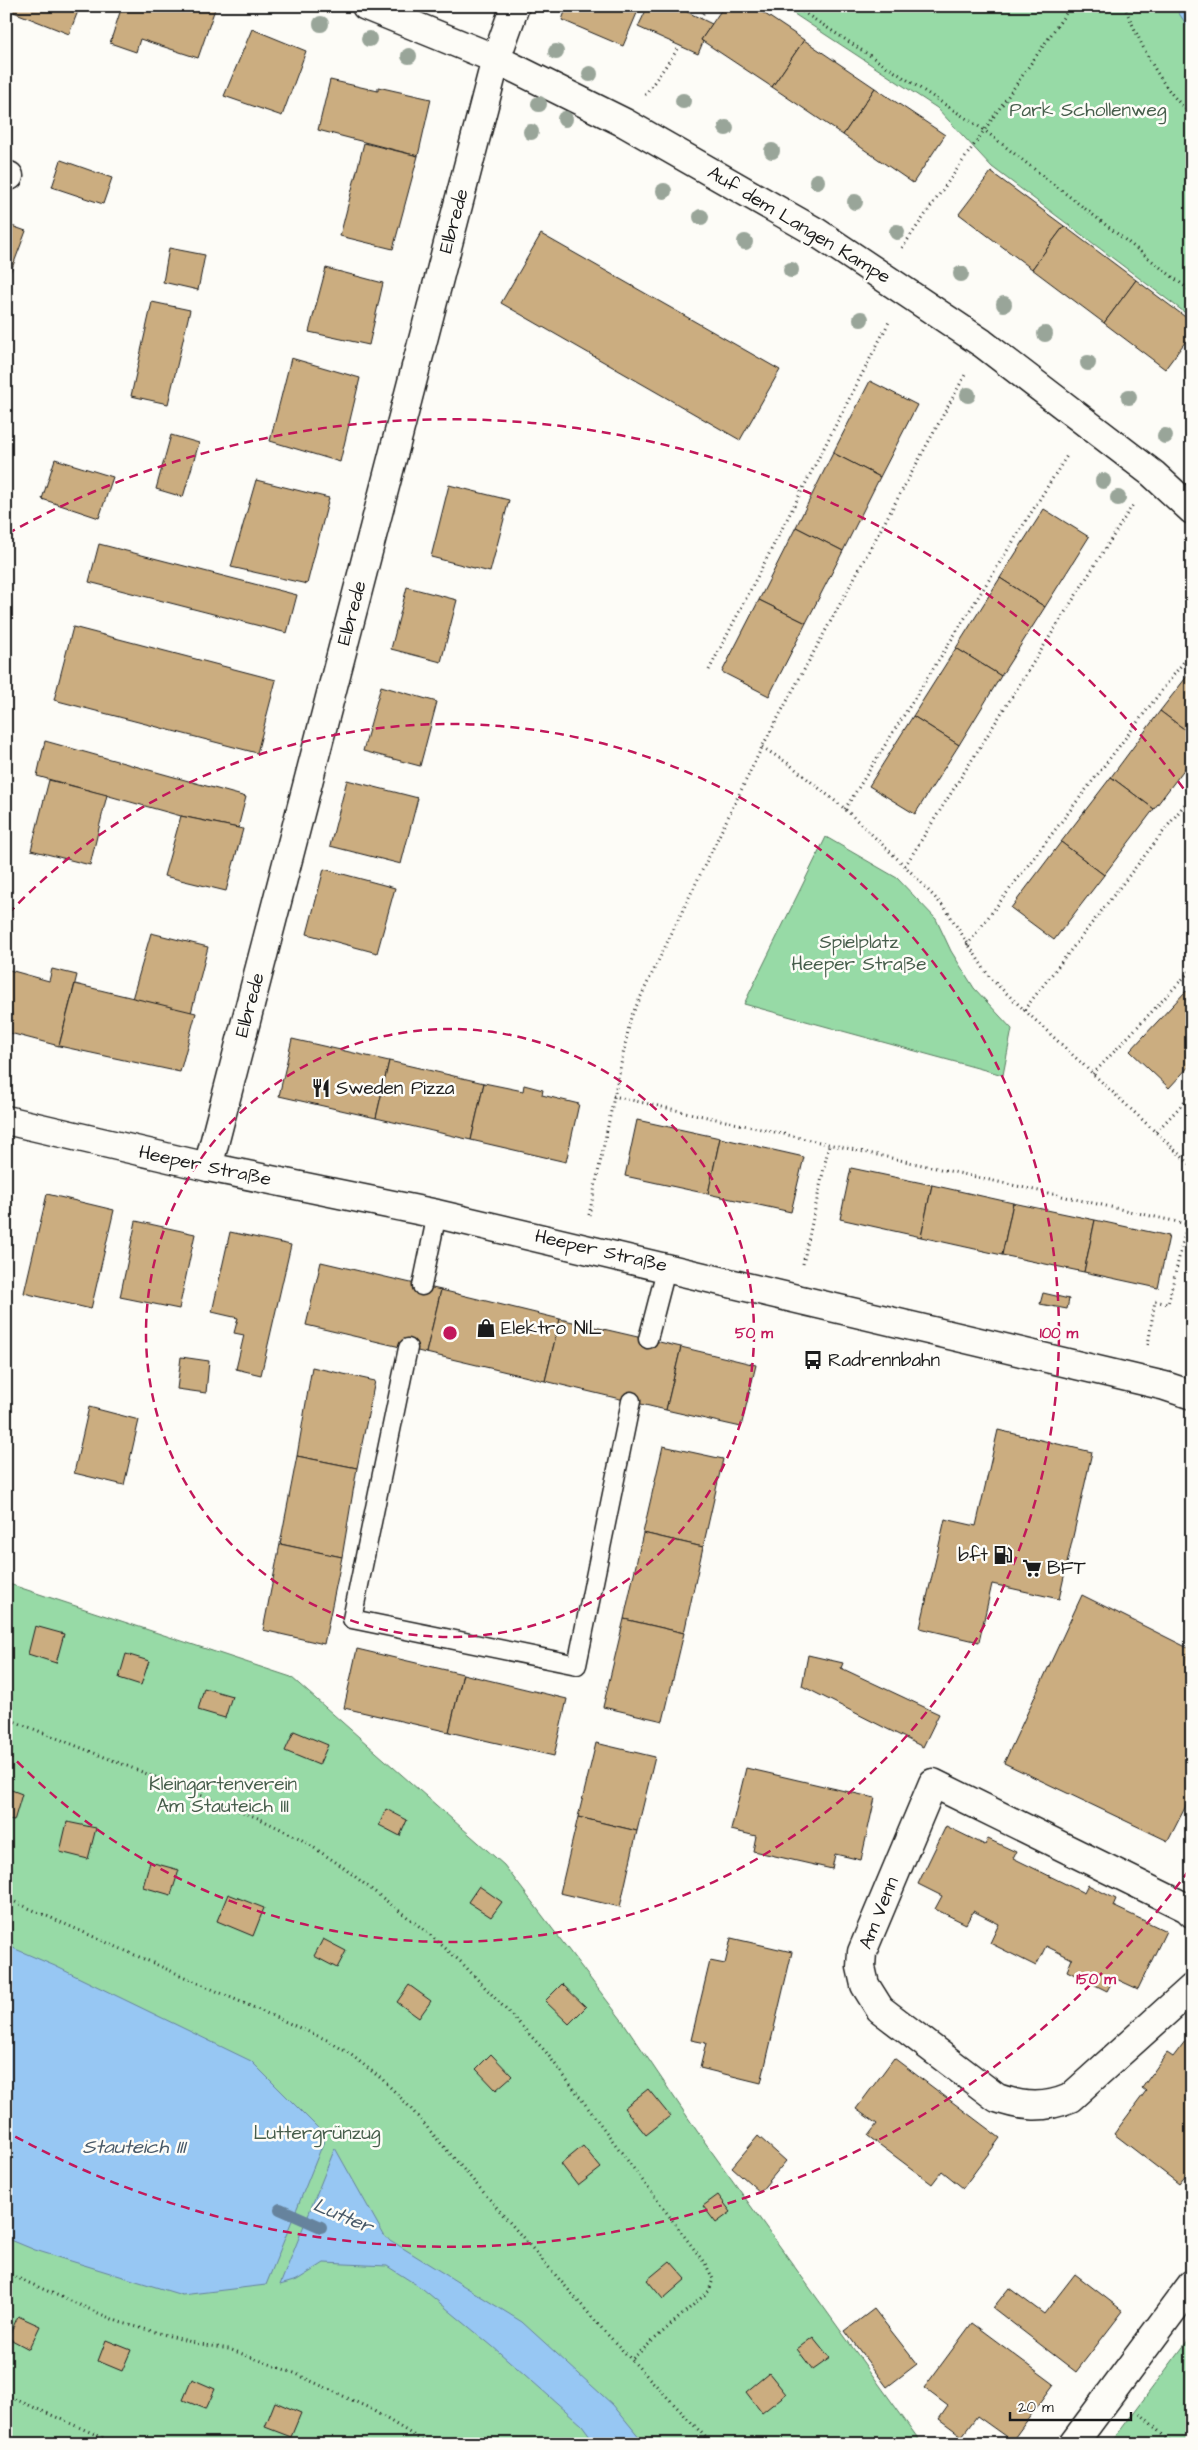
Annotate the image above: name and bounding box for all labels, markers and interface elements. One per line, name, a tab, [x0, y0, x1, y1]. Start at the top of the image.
park label: Park Schollenweg	[1009, 97, 1167, 125]
street label: Auf dem Langen Kampe	[702, 159, 896, 291]
street label: Elbrede	[432, 186, 476, 256]
street label: Elbrede	[330, 578, 374, 648]
park label: Spielplatz Heeper Straße	[792, 929, 926, 978]
street label: Elbrede	[228, 970, 272, 1040]
place label: Sweden Pizza	[336, 1075, 455, 1102]
restaurant icon: Sweden Pizza	[310, 1077, 332, 1099]
street label: Heeper Straße	[136, 1139, 274, 1193]
street label: Heeper Straße	[532, 1223, 670, 1279]
place label: Elektro NIL	[501, 1315, 602, 1342]
shop icon: Elektro NIL	[475, 1317, 497, 1339]
text: 50 m	[735, 1323, 773, 1344]
text: 100 m	[1040, 1323, 1079, 1344]
centre of rings	[441, 1324, 459, 1342]
place label: Radrennbahn	[828, 1347, 940, 1374]
bus stop icon: Radrennbahn	[802, 1349, 824, 1371]
place label: bft	[958, 1542, 988, 1569]
fuel station icon: bft	[992, 1544, 1014, 1566]
place label: BFT	[1047, 1555, 1086, 1582]
supermarket icon: BFT	[1021, 1557, 1043, 1579]
park label: Kleingartenverein Am Stauteich III	[149, 1771, 297, 1820]
street label: Am Venn	[852, 1873, 906, 1953]
text: 150 m	[1076, 1969, 1116, 1990]
park label: Luttergrünzug	[253, 2120, 381, 2148]
water label: Stauteich III	[83, 2133, 187, 2161]
water label: Lutter	[309, 2191, 379, 2242]
scale bar	[1010, 2390, 1132, 2422]
text: 20 m	[1018, 2397, 1054, 2418]

